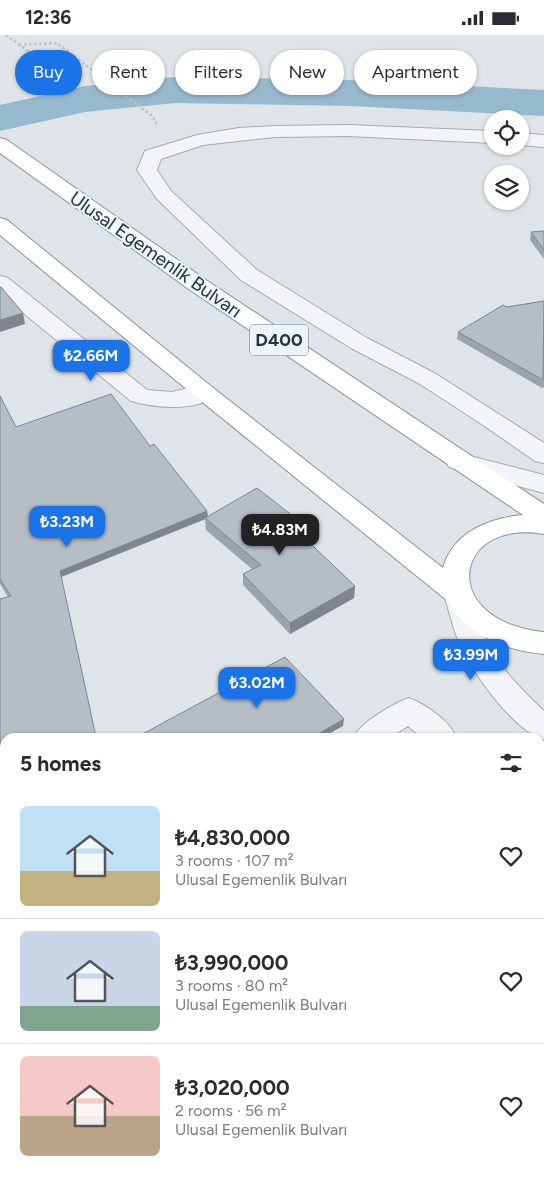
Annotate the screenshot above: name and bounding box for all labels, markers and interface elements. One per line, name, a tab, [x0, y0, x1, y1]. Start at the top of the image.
text: 12:36	[25, 6, 71, 29]
chip: Buy	[15, 50, 82, 95]
chip: Rent	[92, 50, 165, 95]
chip: Filters	[175, 50, 260, 95]
chip: New	[270, 50, 344, 95]
chip: Apartment	[354, 50, 477, 95]
map controls	[484, 110, 529, 210]
button: locate	[484, 110, 529, 155]
button: layers	[484, 165, 529, 210]
street label: Ulusal Egemenlik Bulvarı	[65, 186, 246, 323]
road number: D400	[250, 325, 308, 355]
pin: ₺2.66M	[50, 339, 132, 382]
text: ₺2.66M	[64, 346, 118, 365]
pin: ₺3.23M	[26, 505, 108, 548]
text: ₺3.23M	[40, 512, 94, 531]
pin: ₺4.83M	[239, 513, 321, 556]
text: ₺4.83M	[252, 520, 308, 539]
pin: ₺3.99M	[430, 639, 512, 681]
text: ₺3.99M	[444, 645, 498, 664]
pin: ₺3.02M	[216, 667, 298, 709]
text: ₺3.02M	[229, 673, 285, 692]
icon: filters	[497, 749, 525, 777]
text: 5 homes	[20, 751, 101, 776]
text: ₺4,830,000	[175, 825, 290, 850]
icon: home	[60, 826, 120, 886]
icon: heart	[497, 842, 525, 870]
text: 3 rooms · 107 m²	[175, 851, 293, 870]
text: Ulusal Egemenlik Bulvarı	[175, 870, 347, 889]
text: ₺3,990,000	[175, 950, 288, 975]
icon: home	[60, 951, 120, 1011]
icon: heart	[497, 967, 525, 995]
text: 3 rooms · 80 m²	[175, 976, 288, 995]
text: Ulusal Egemenlik Bulvarı	[175, 995, 347, 1014]
text: ₺3,020,000	[175, 1075, 290, 1100]
icon: home	[60, 1076, 120, 1136]
icon: heart	[497, 1092, 525, 1120]
text: 2 rooms · 56 m²	[175, 1101, 287, 1120]
text: Ulusal Egemenlik Bulvarı	[175, 1120, 347, 1139]

